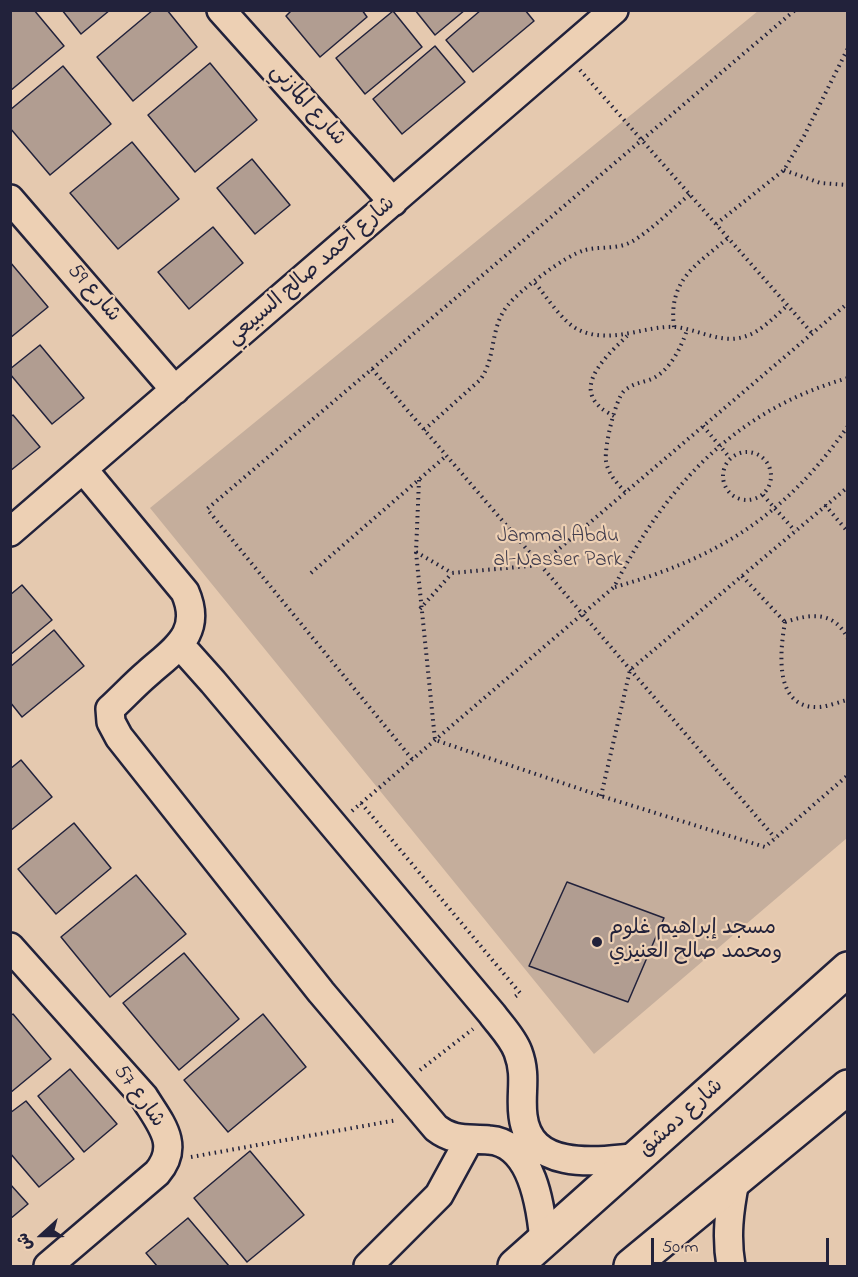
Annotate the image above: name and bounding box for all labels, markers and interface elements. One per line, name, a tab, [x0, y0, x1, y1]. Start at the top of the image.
street label: شارع المازني	[264, 60, 350, 152]
street label: شارع أحمد صالح السبيعي	[223, 192, 401, 352]
street label: شارع 59	[61, 260, 125, 328]
park label: Jammal Abdu al-Nasser Park	[494, 525, 622, 575]
place label: مسجد إبراهيم غلوم ومحمد صالح العنيزي	[609, 917, 782, 967]
marker: مسجد إبراهيم غلوم ومحمد صالح العنيزي	[590, 935, 604, 949]
street label: شارع 57	[107, 1061, 169, 1133]
street label: شارع دمشق	[635, 1075, 729, 1163]
north arrow	[12, 1205, 72, 1265]
scale bar	[654, 1226, 832, 1264]
text: ش	[11, 1229, 40, 1254]
text: 50 m	[662, 1235, 699, 1261]

